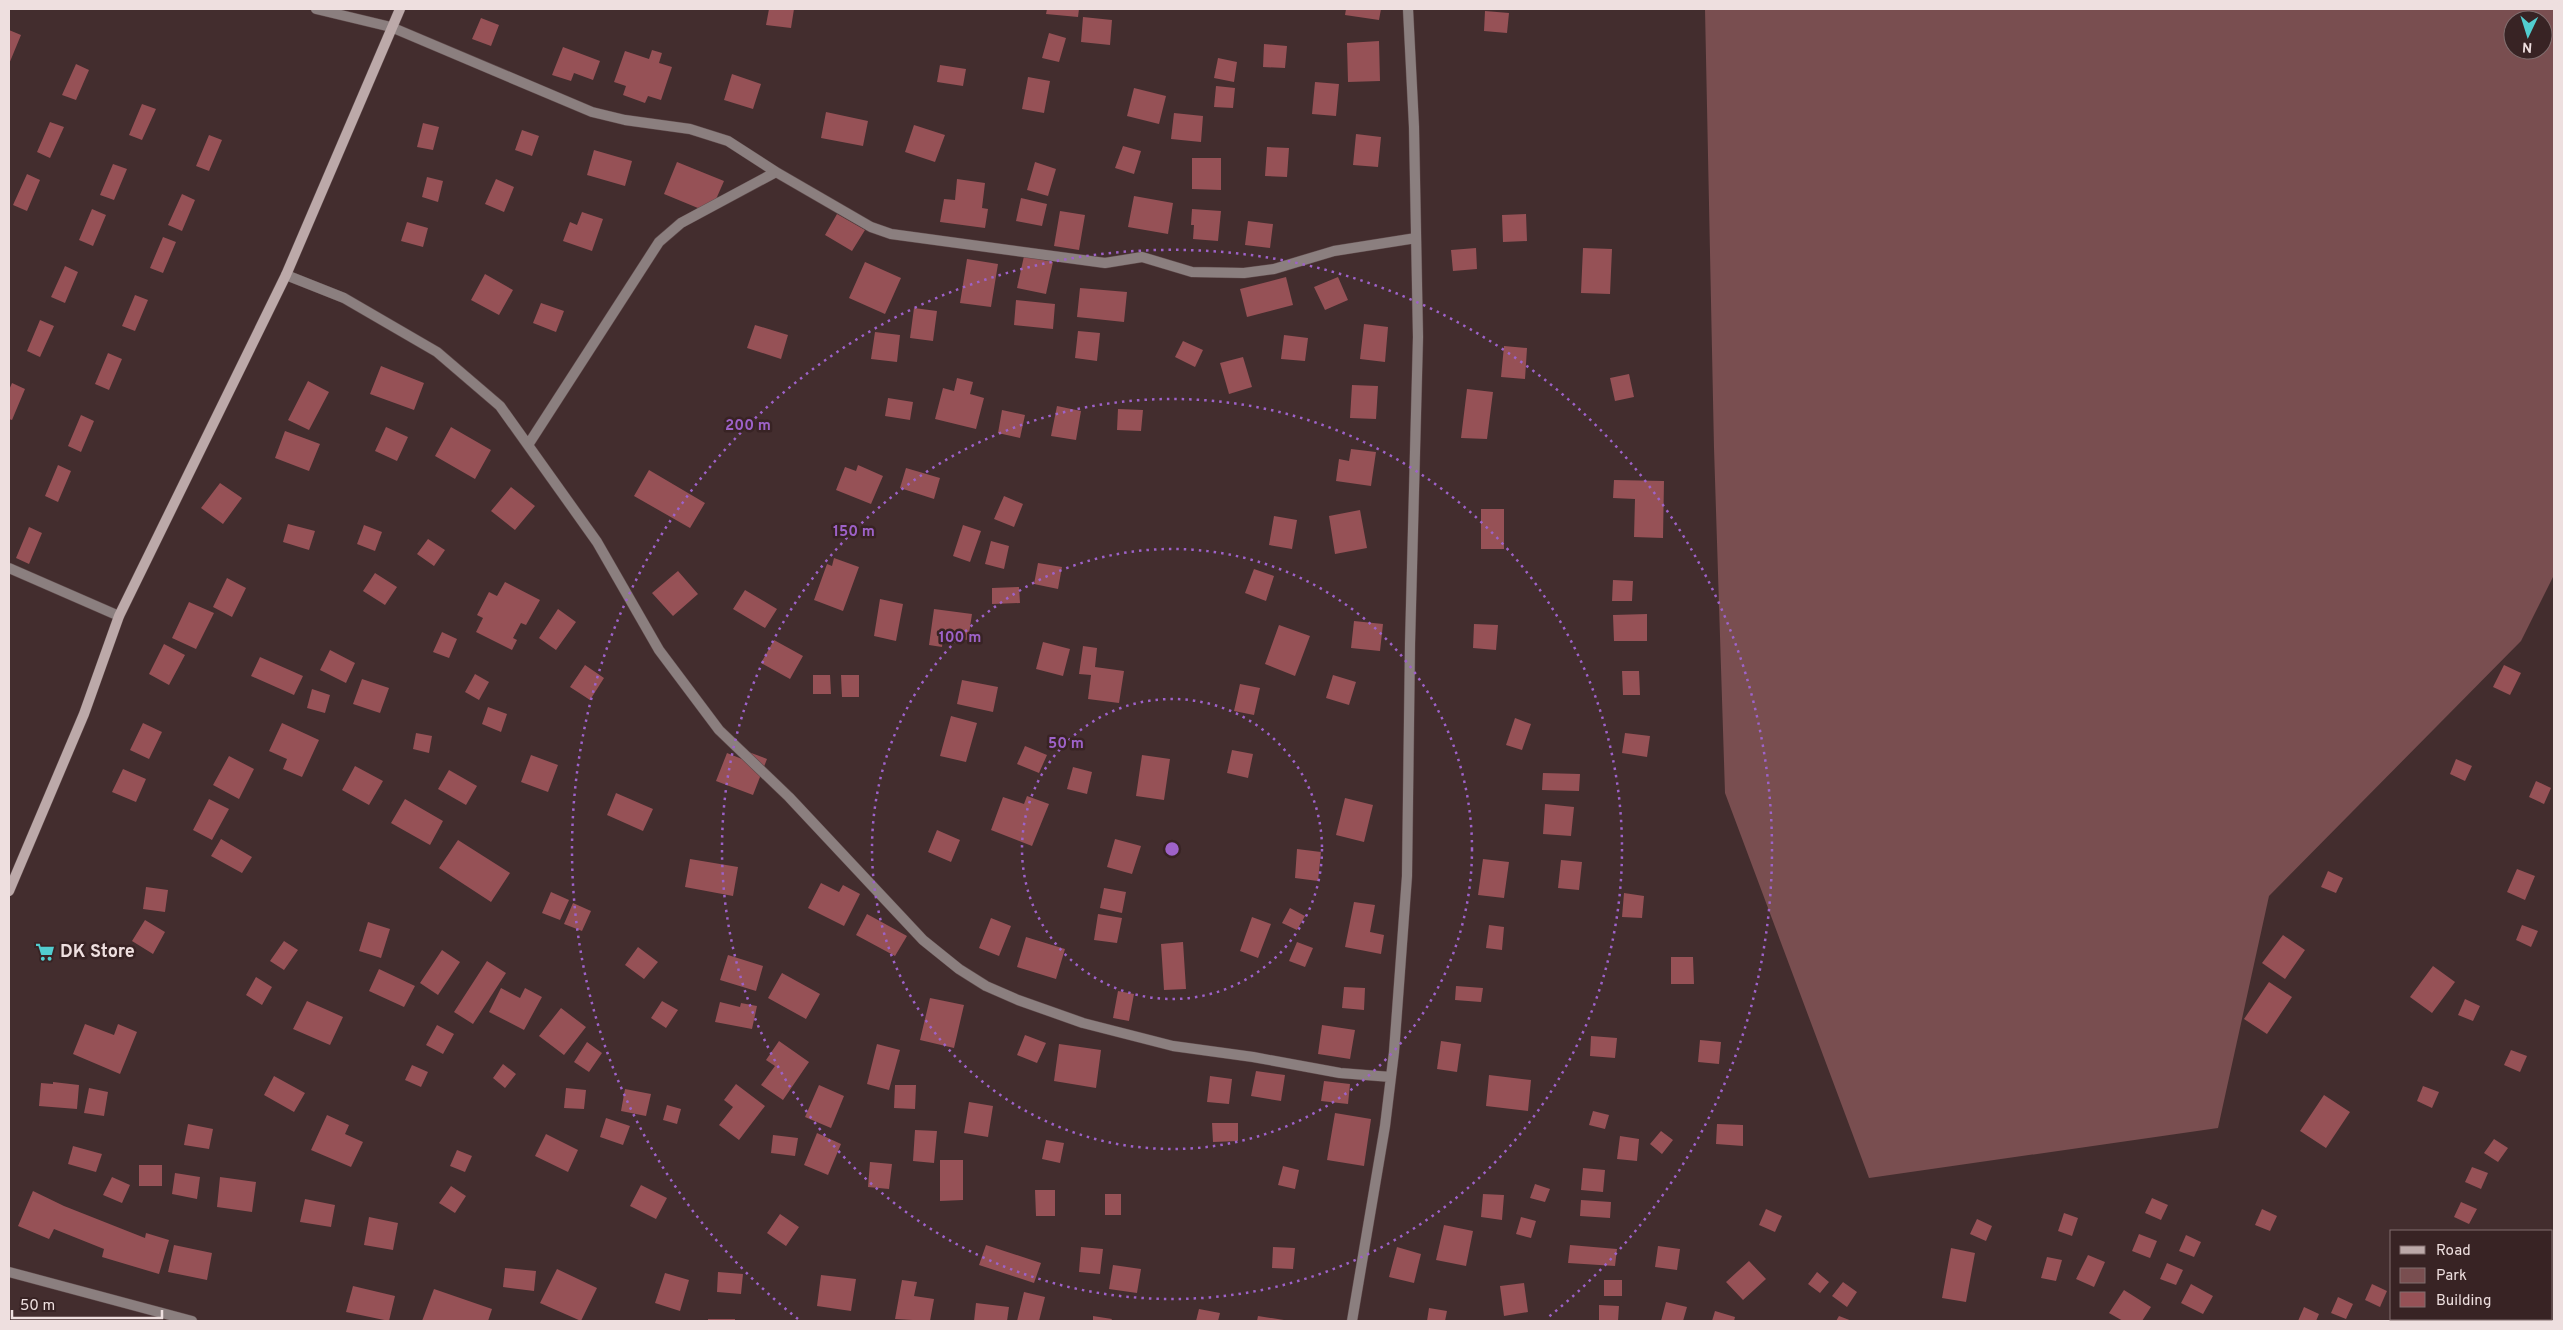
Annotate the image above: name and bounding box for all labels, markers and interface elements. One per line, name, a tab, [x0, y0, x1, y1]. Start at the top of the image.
north arrow	[2503, 10, 2553, 60]
text: N	[2522, 38, 2533, 55]
text: 200 m	[725, 417, 771, 436]
text: 150 m	[833, 523, 875, 542]
text: 100 m	[939, 629, 981, 648]
text: 50 m	[1048, 735, 1084, 754]
centre of rings	[1163, 840, 1181, 858]
supermarket icon: DK Store	[34, 941, 56, 963]
place label: DK Store	[60, 941, 135, 964]
legend	[2390, 1230, 2553, 1320]
text: Road	[2436, 1242, 2471, 1261]
text: Park	[2436, 1267, 2467, 1286]
scale bar	[12, 1288, 162, 1320]
text: Building	[2436, 1292, 2491, 1311]
text: 50 m	[20, 1297, 55, 1316]

